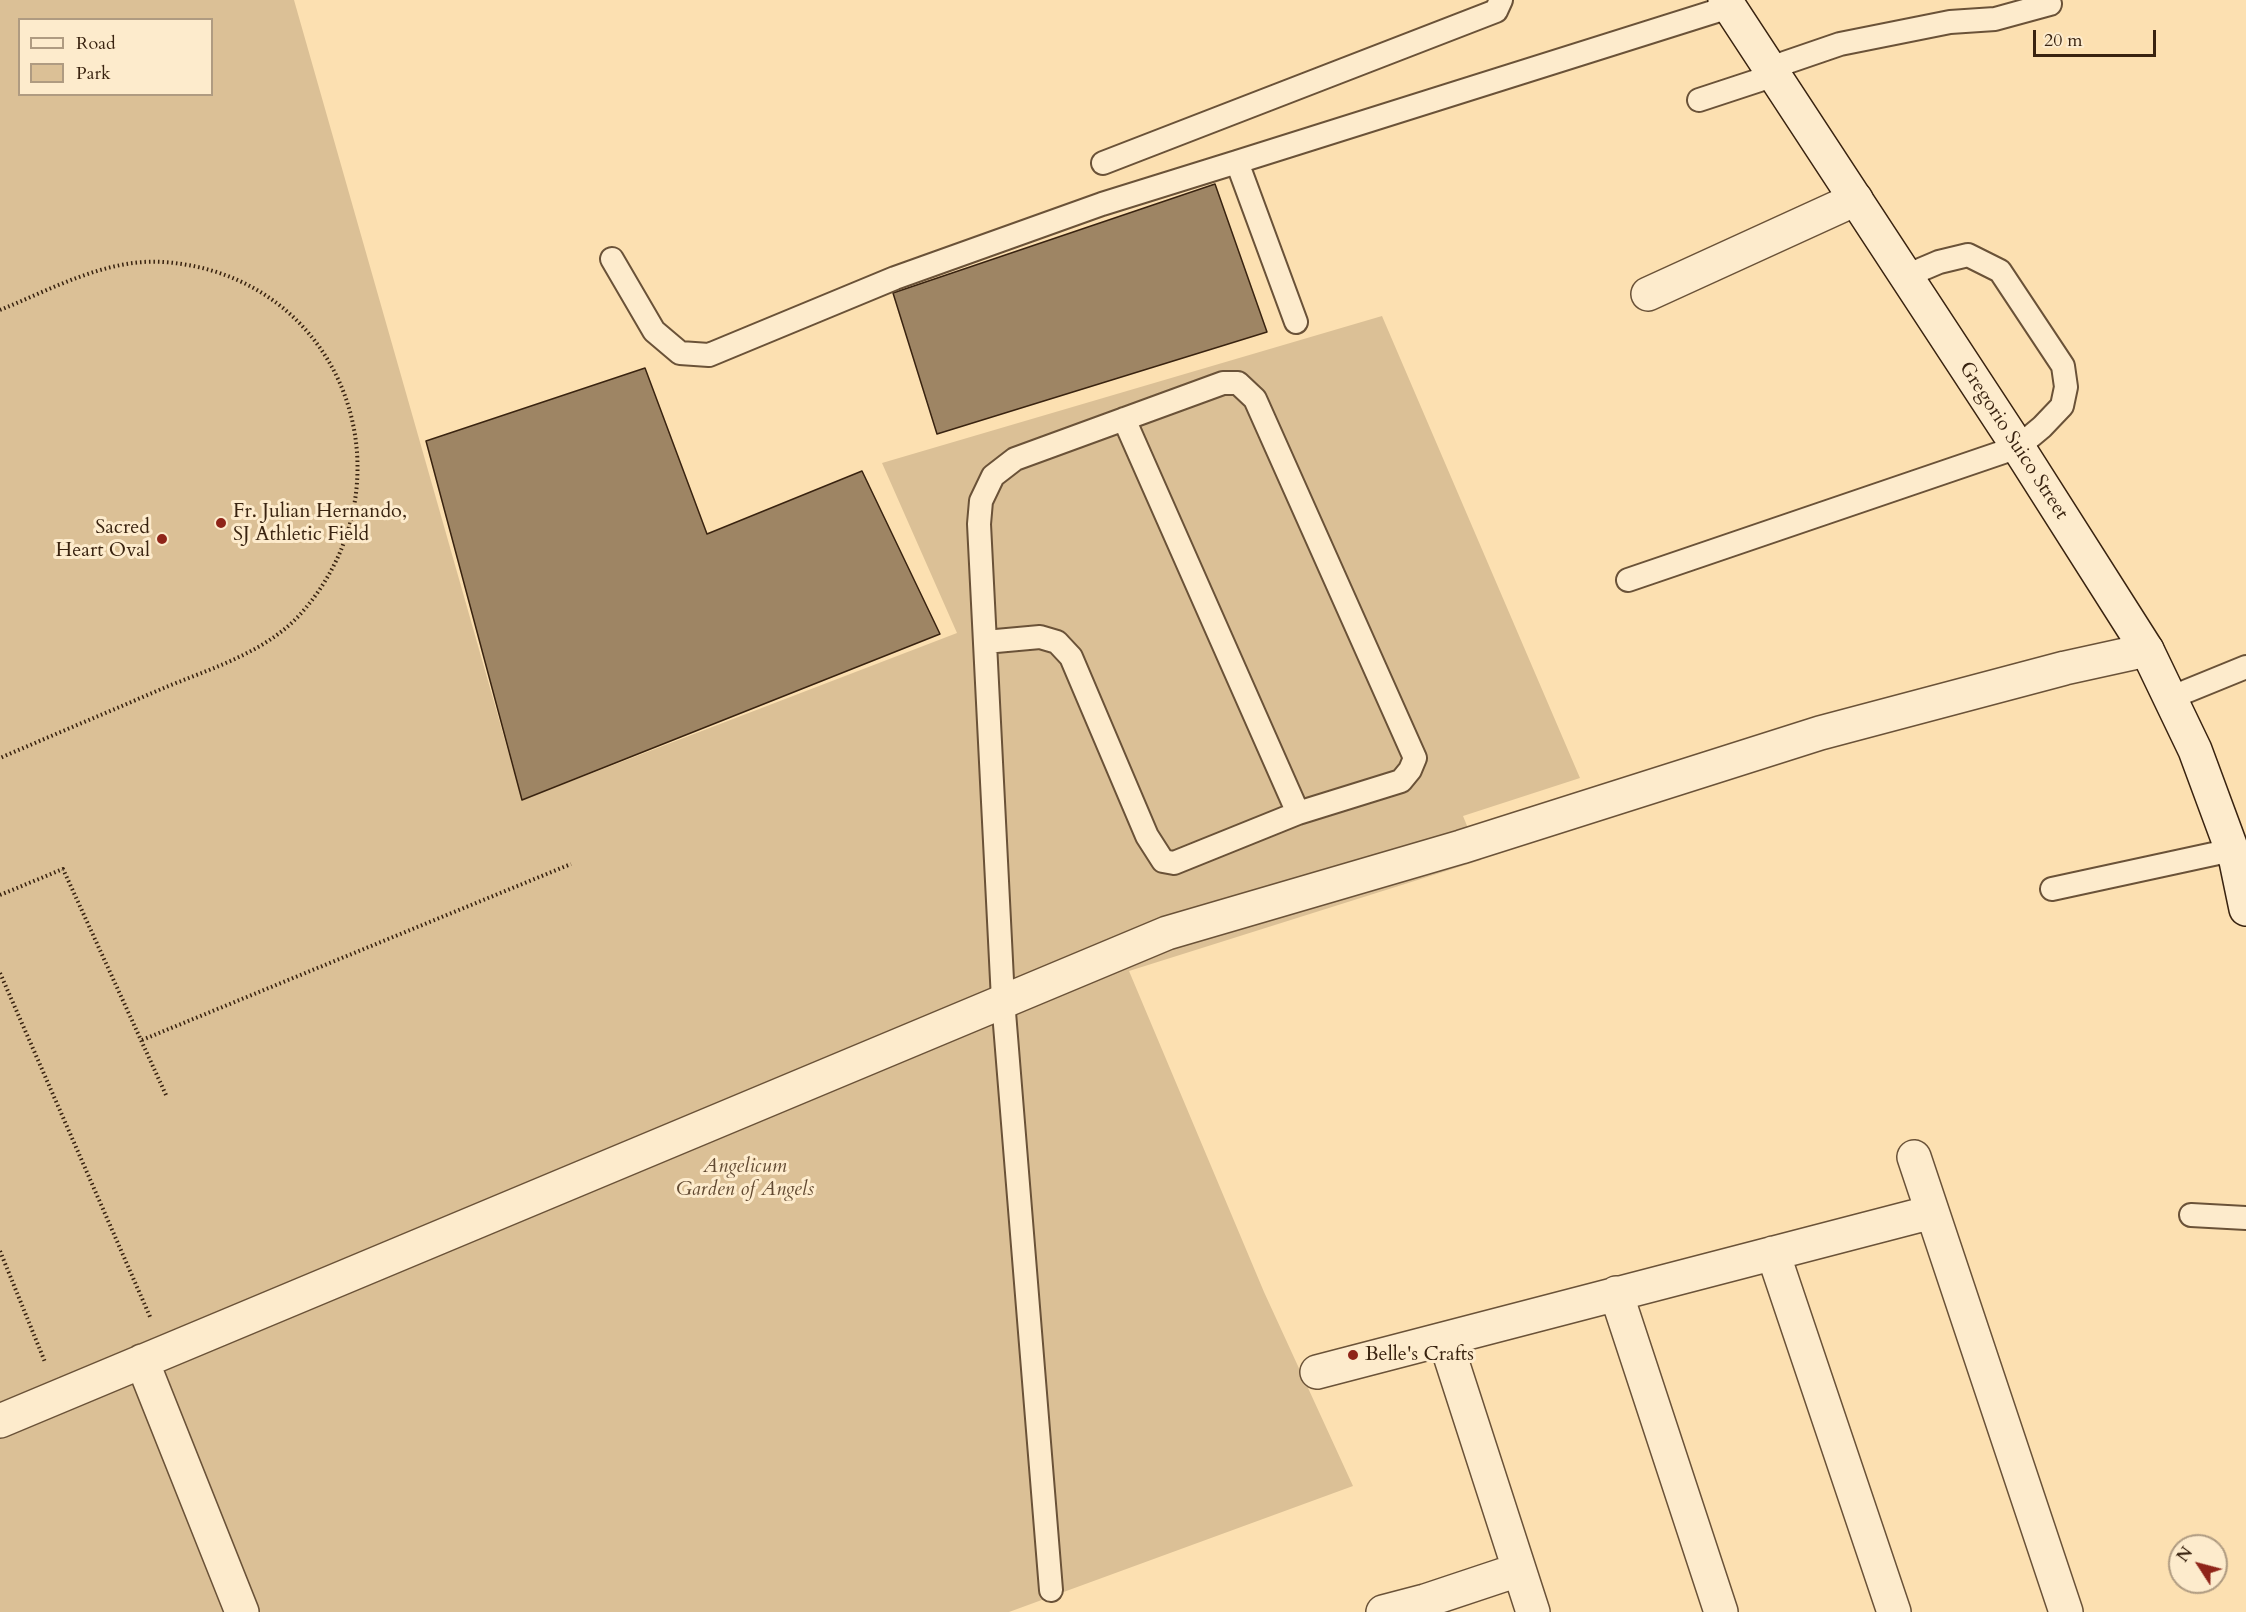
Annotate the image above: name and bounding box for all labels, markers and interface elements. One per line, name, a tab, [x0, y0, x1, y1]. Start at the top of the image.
legend	[18, 18, 213, 96]
scale bar	[2036, 18, 2159, 56]
text: 20 m	[2044, 28, 2083, 53]
text: Road	[76, 31, 116, 56]
text: Park	[76, 61, 111, 86]
street label: Gregorio Suico Street	[1953, 358, 2073, 524]
place label: Fr. Julian Hernando, SJ Athletic Field	[233, 500, 407, 547]
place label: Sacred Heart Oval	[55, 516, 150, 563]
marker: Fr. Julian Hernando, SJ Athletic Field	[214, 516, 228, 530]
marker: Sacred Heart Oval	[155, 532, 169, 546]
park label: Angelicum Garden of Angels	[676, 1155, 814, 1202]
place label: Belle's Crafts	[1365, 1343, 1474, 1367]
marker: Belle's Crafts	[1346, 1348, 1360, 1362]
north arrow	[2168, 1534, 2228, 1594]
text: N	[2172, 1543, 2198, 1567]

